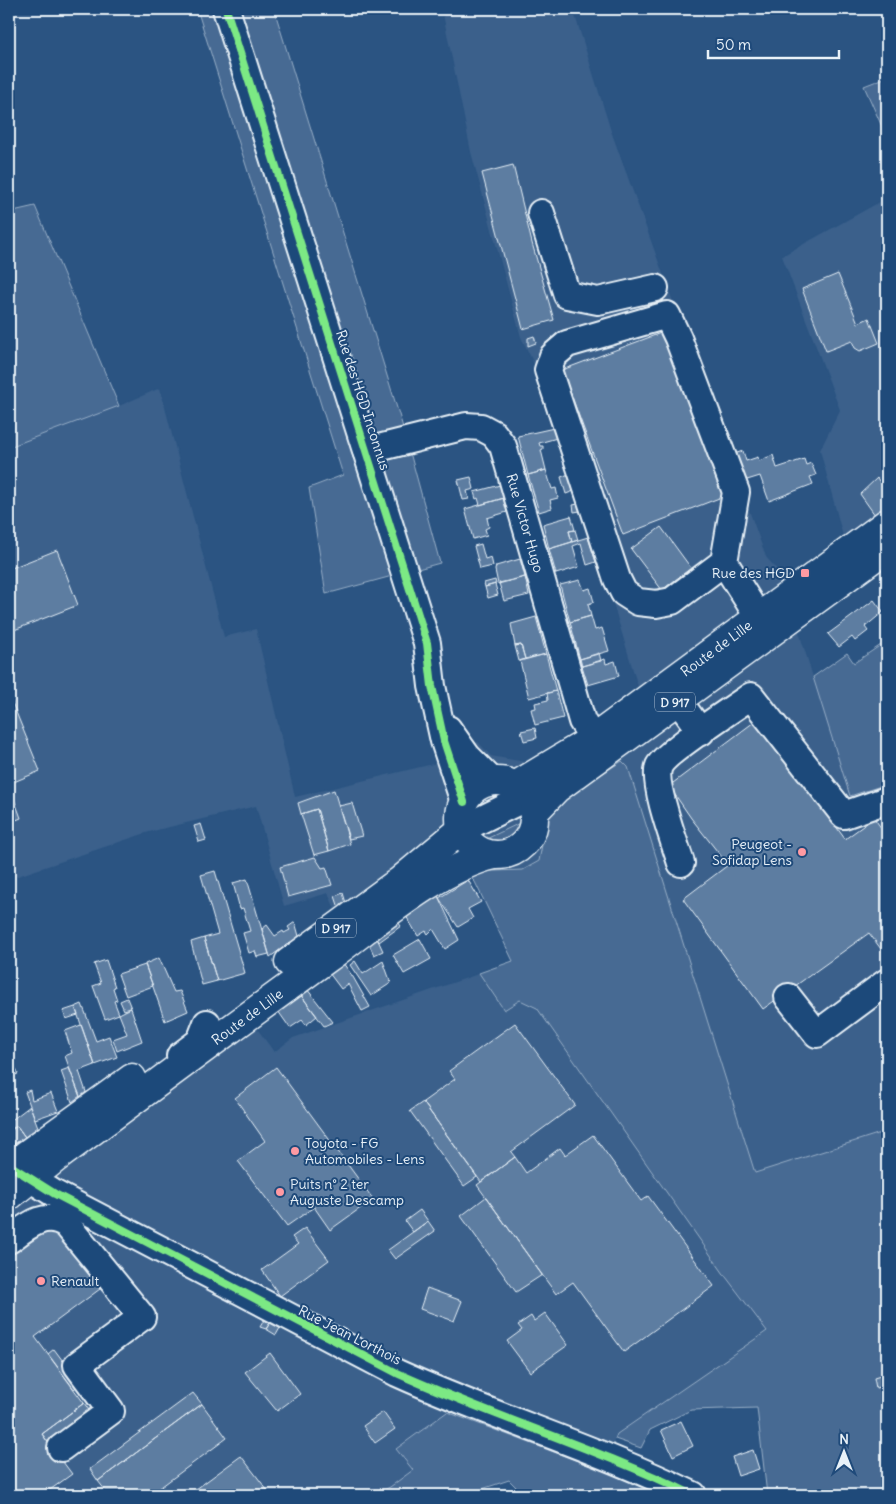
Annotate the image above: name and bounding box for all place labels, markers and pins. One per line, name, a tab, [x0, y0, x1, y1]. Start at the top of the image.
place label: Rue des HGD	[712, 564, 795, 582]
marker: Rue des HGD	[799, 567, 811, 579]
place label: Peugeot - Sofidap Lens	[712, 835, 792, 869]
marker: Peugeot - Sofidap Lens	[796, 846, 808, 858]
place label: Toyota - FG Automobiles - Lens	[305, 1134, 425, 1168]
marker: Toyota - FG Automobiles - Lens	[289, 1145, 301, 1157]
place label: Puits n° 2 ter Auguste Descamp	[290, 1175, 404, 1209]
marker: Puits n° 2 ter Auguste Descamp	[274, 1186, 286, 1198]
place label: Renault	[51, 1272, 99, 1290]
marker: Renault	[35, 1275, 47, 1287]

